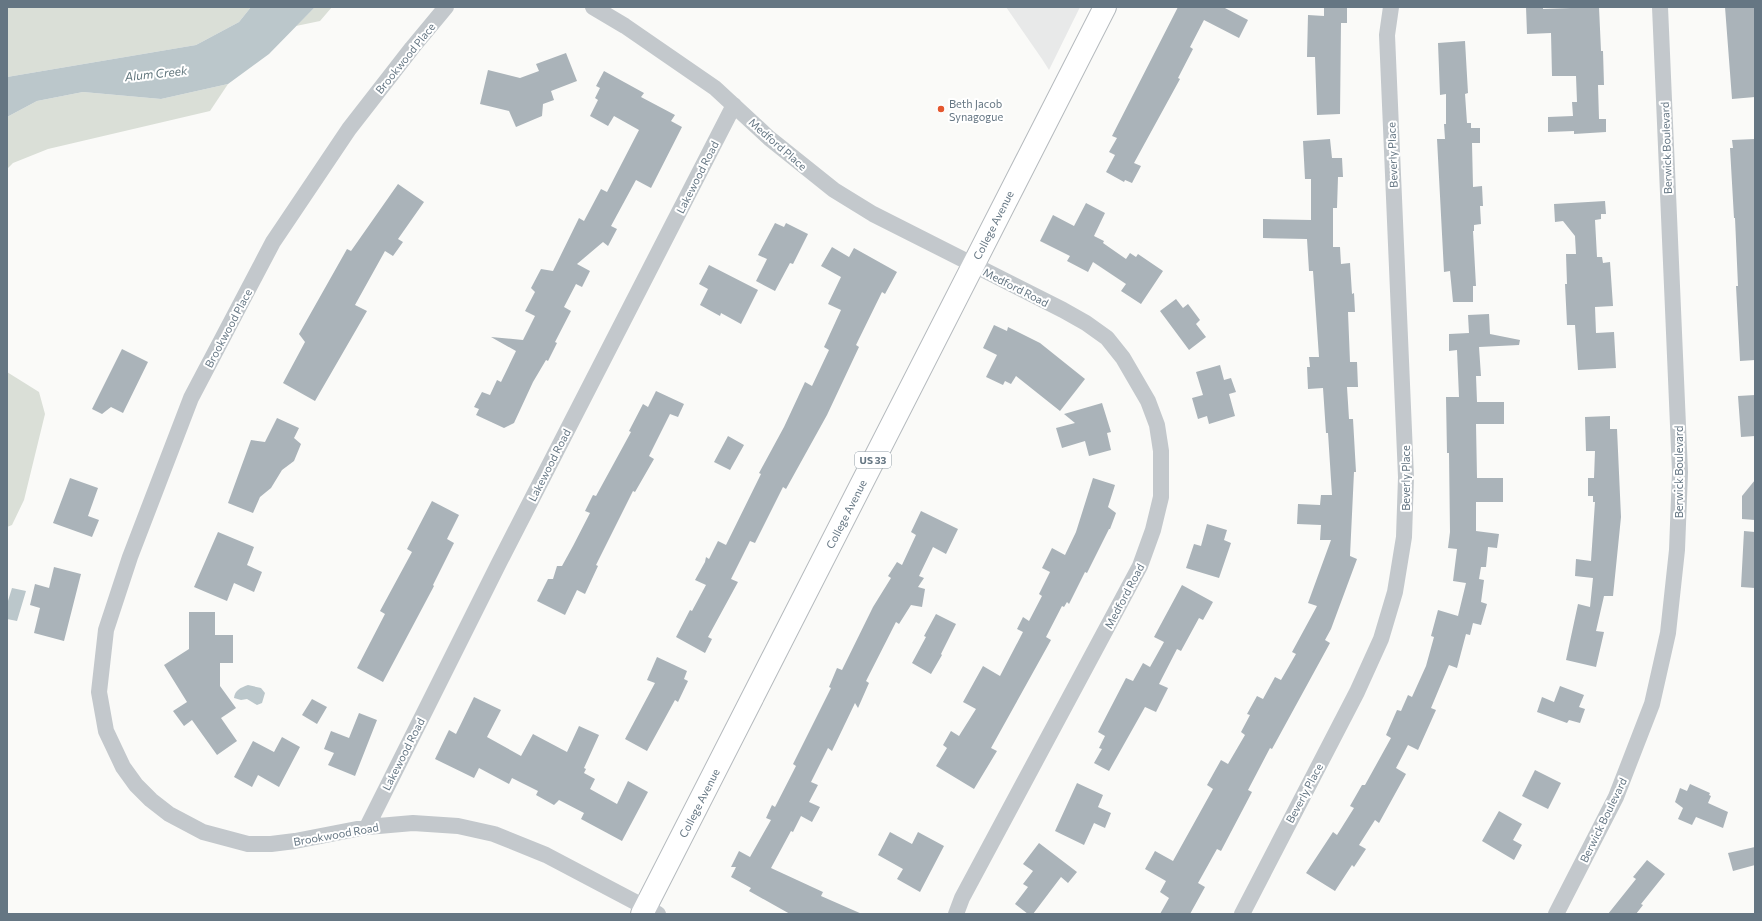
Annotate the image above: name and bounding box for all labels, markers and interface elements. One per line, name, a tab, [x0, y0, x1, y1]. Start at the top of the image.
street label: Brookwood Place	[372, 20, 438, 96]
water label: Alum Creek	[123, 63, 188, 83]
place label: Beth Jacob Synagogue	[949, 97, 1003, 123]
street label: Berwick Boulevard	[1658, 102, 1674, 194]
marker: Beth Jacob Synagogue	[936, 104, 946, 114]
street label: Medford Place	[746, 115, 810, 173]
street label: Beverly Place	[1384, 122, 1400, 188]
street label: Lakewood Road	[673, 139, 721, 215]
street label: College Avenue	[970, 188, 1016, 262]
street label: Medford Road	[981, 265, 1051, 309]
street label: Brookwood Place	[202, 286, 254, 370]
street label: Berwick Boulevard	[1672, 426, 1685, 518]
street label: Lakewood Road	[525, 427, 573, 503]
street label: Beverly Place	[1399, 445, 1412, 511]
road number: US 33	[855, 452, 891, 468]
street label: College Avenue	[823, 477, 869, 551]
street label: Medford Road	[1101, 561, 1147, 631]
street label: Lakewood Road	[379, 716, 427, 792]
street label: Beverly Place	[1283, 761, 1325, 825]
street label: College Avenue	[676, 766, 722, 840]
street label: Berwick Boulevard	[1577, 776, 1629, 864]
street label: Brookwood Road	[292, 820, 380, 848]

